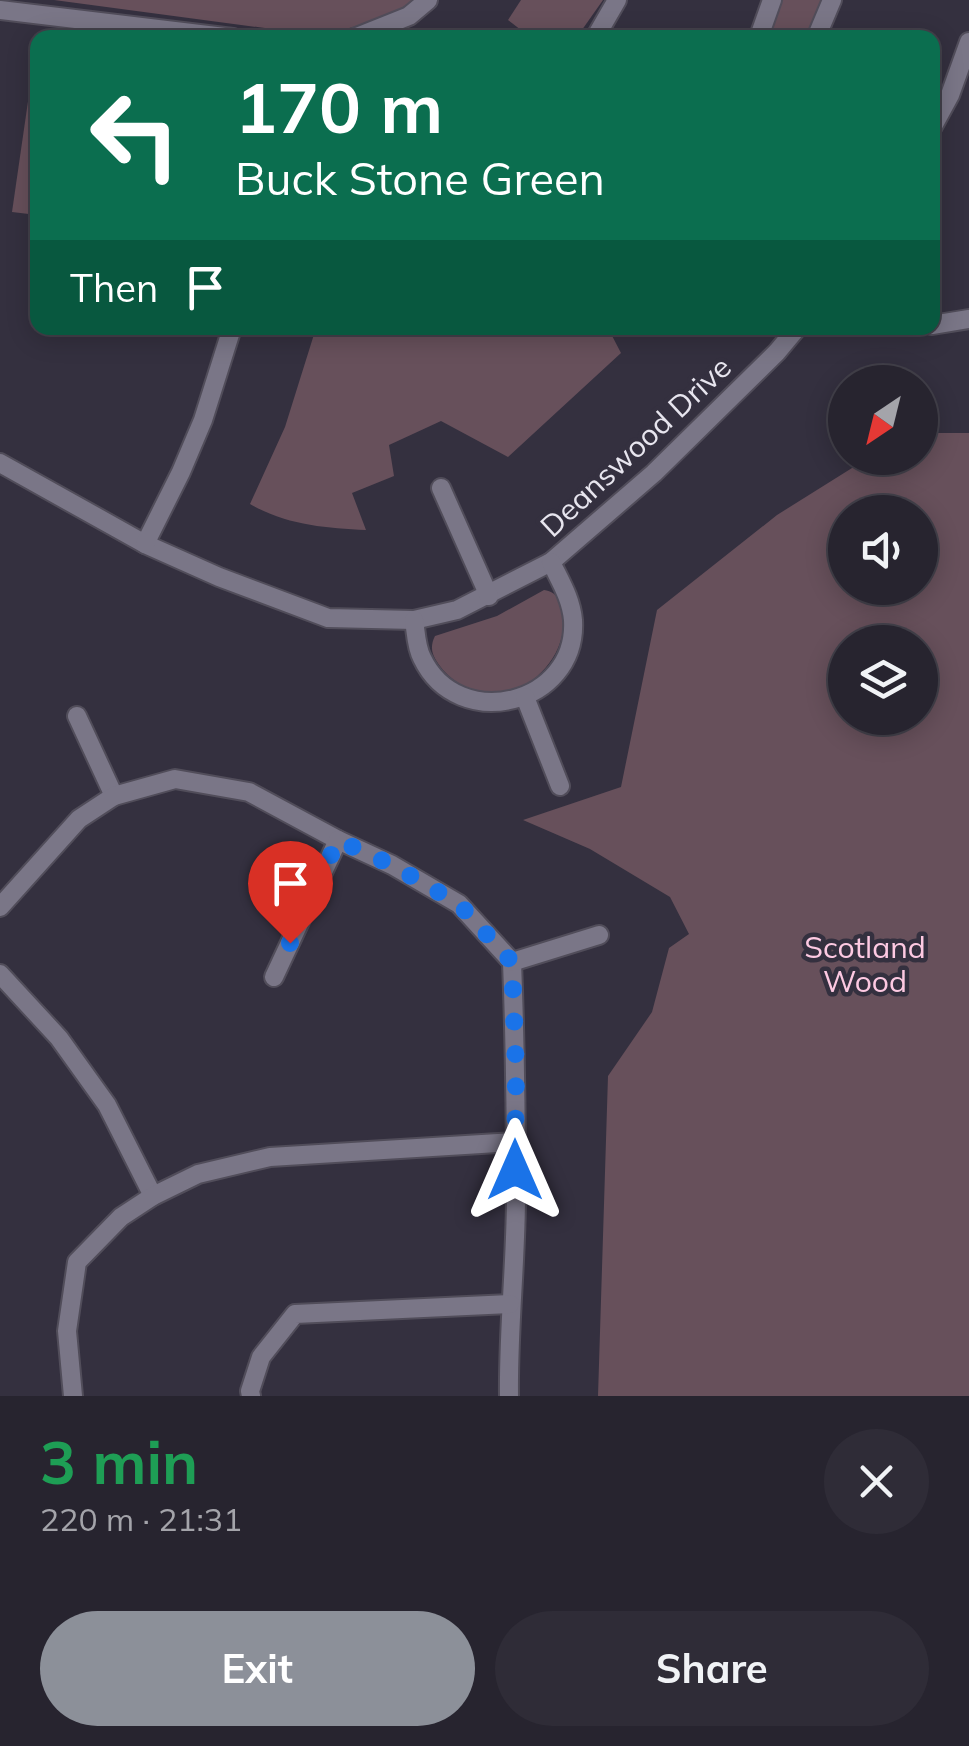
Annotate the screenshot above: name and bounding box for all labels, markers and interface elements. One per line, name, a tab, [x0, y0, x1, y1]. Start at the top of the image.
text: 170 m	[235, 63, 443, 151]
icon: left	[70, 70, 200, 200]
text: Buck Stone Green	[235, 150, 605, 206]
icon: arrive	[178, 260, 233, 315]
text: Then	[70, 264, 158, 312]
street label: Deanswood Drive	[532, 348, 739, 544]
north arrow	[828, 365, 938, 475]
map controls	[828, 365, 938, 735]
button: sound	[828, 495, 938, 605]
button: layers	[828, 625, 938, 735]
pin	[248, 841, 333, 944]
icon: arrive	[263, 856, 318, 911]
park label: Scotland Wood	[804, 928, 926, 1000]
position arrow	[463, 1118, 567, 1222]
text: 3 min	[40, 1424, 198, 1499]
button: close	[824, 1429, 929, 1534]
text: 220 m · 21:31	[40, 1499, 242, 1539]
button: Exit	[40, 1611, 475, 1726]
button: Share	[495, 1611, 929, 1726]

